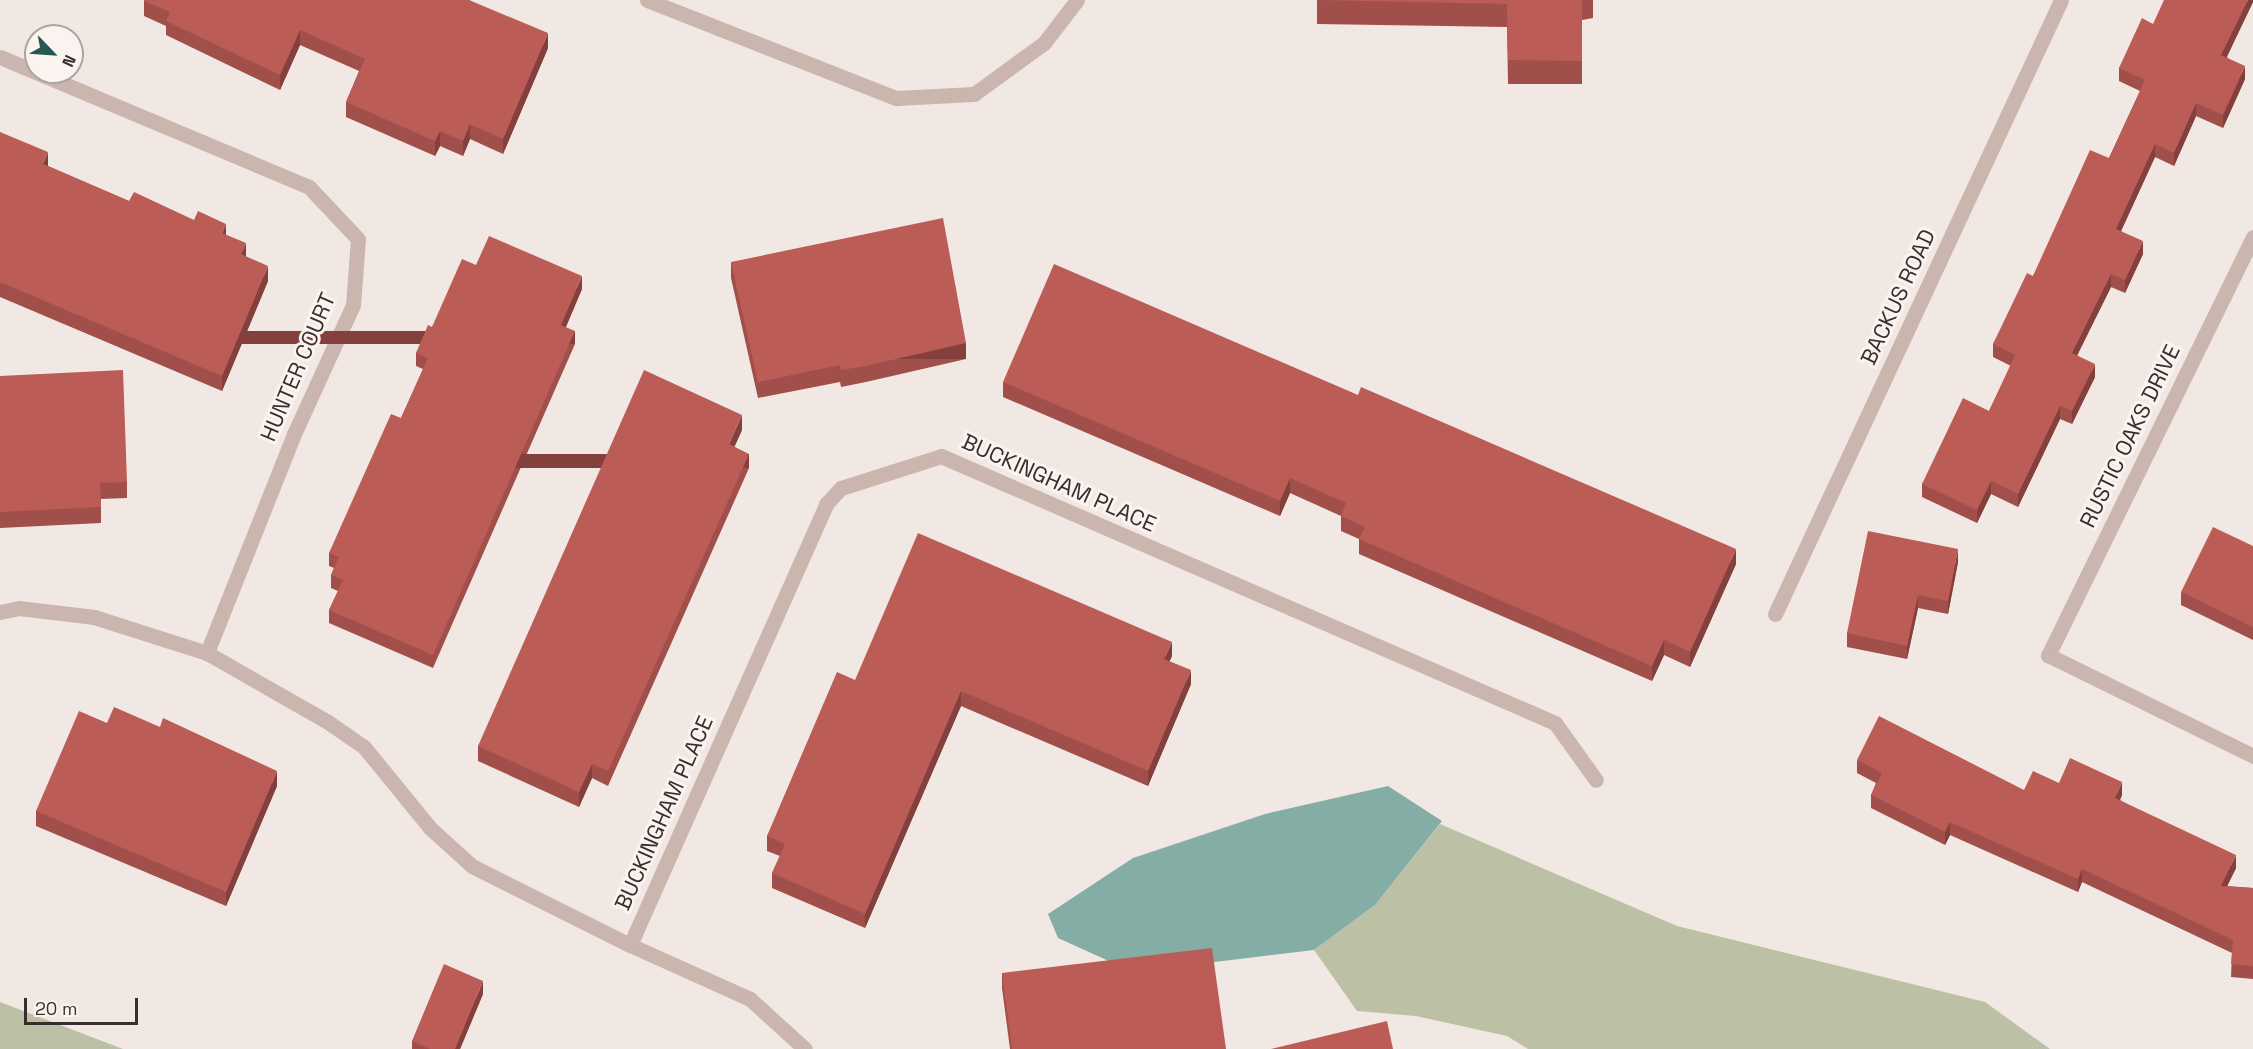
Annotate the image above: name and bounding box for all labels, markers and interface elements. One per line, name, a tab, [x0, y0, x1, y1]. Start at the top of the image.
north arrow	[24, 24, 84, 84]
text: N	[57, 52, 81, 70]
street label: BACKUS ROAD	[1855, 225, 1941, 369]
street label: HUNTER COURT	[255, 289, 341, 445]
street label: RUSTIC OAKS DRIVE	[2074, 340, 2186, 532]
street label: BUCKINGHAM PLACE	[958, 428, 1160, 538]
street label: BUCKINGHAM PLACE	[609, 712, 719, 914]
scale bar	[27, 986, 141, 1024]
text: 20 m	[35, 997, 78, 1020]

